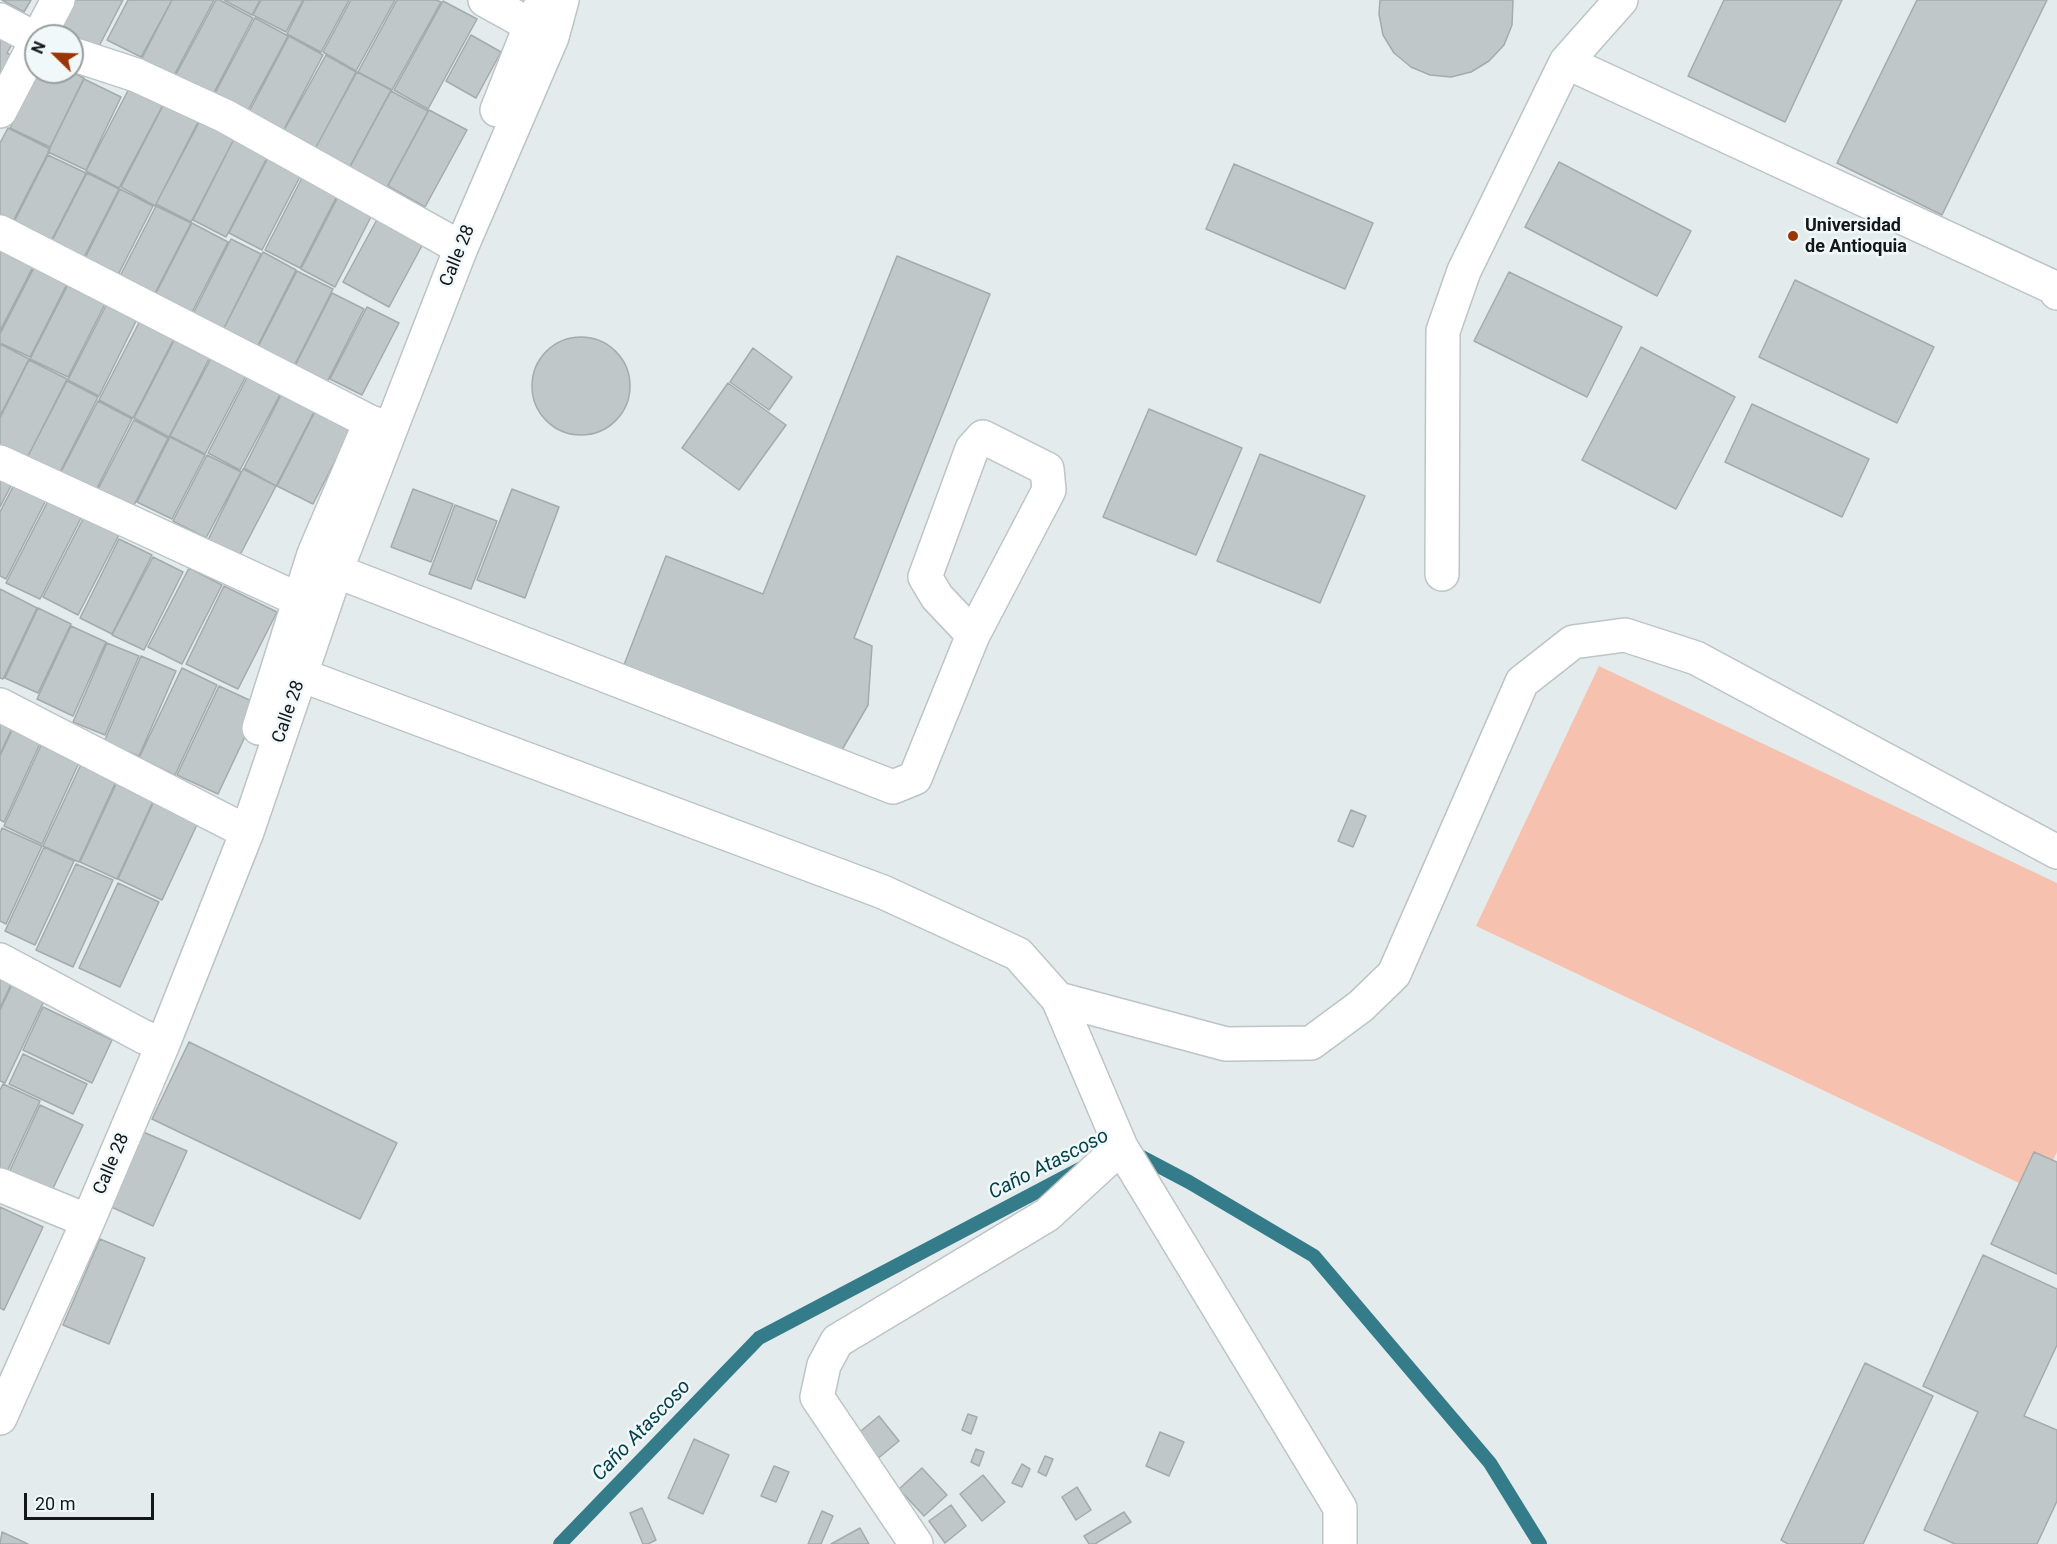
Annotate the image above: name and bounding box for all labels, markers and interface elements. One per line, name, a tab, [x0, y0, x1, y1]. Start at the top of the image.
north arrow	[24, 24, 84, 84]
text: N	[28, 39, 50, 56]
place label: Universidad de Antioquia	[1805, 215, 1907, 258]
street label: Calle 28	[436, 222, 480, 290]
marker: Universidad de Antioquia	[1786, 229, 1800, 243]
street label: Calle 28	[268, 678, 310, 746]
water label: Caño Atascoso	[985, 1124, 1113, 1206]
street label: Calle 28	[89, 1130, 135, 1198]
water label: Caño Atascoso	[588, 1375, 696, 1487]
scale bar	[27, 1481, 158, 1519]
text: 20 m	[35, 1493, 75, 1514]

